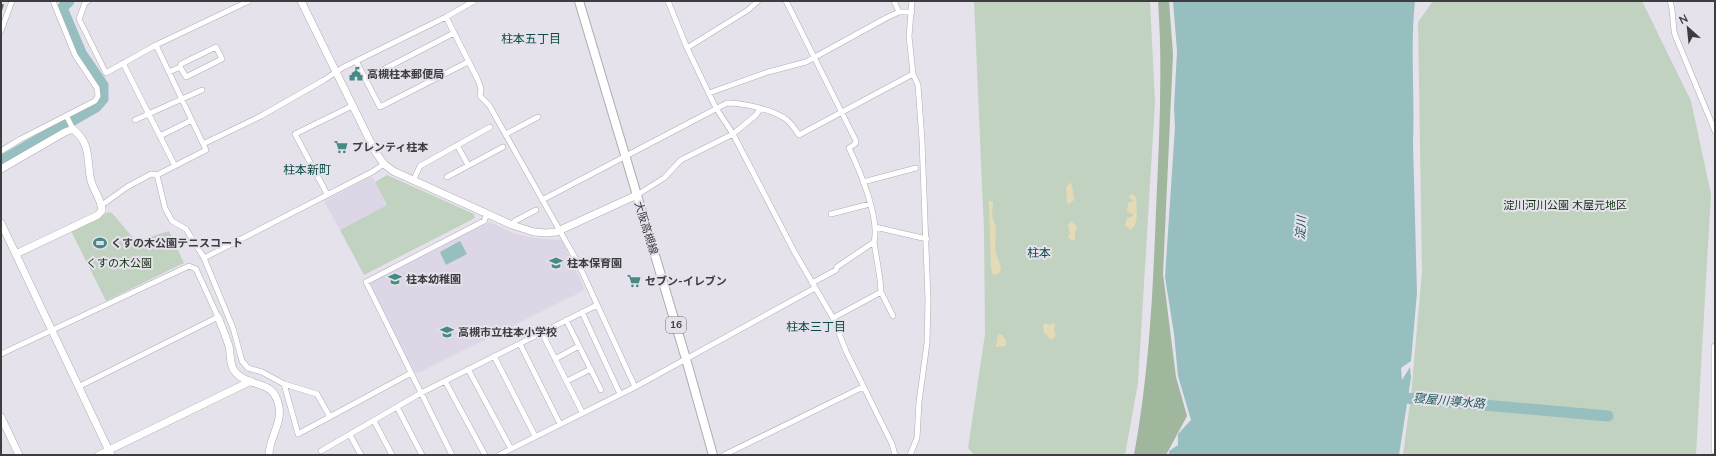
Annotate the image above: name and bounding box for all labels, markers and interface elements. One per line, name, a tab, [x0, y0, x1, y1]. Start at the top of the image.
north arrow	[1668, 8, 1708, 48]
text: N	[1677, 11, 1691, 28]
district label: 柱本五丁目	[501, 31, 561, 47]
public building icon: 高槻柱本郵便局	[348, 66, 364, 82]
place label: 高槻柱本郵便局	[367, 67, 444, 82]
supermarket icon: プレンティ柱本	[333, 139, 349, 155]
place label: プレンティ柱本	[352, 140, 428, 155]
district label: 柱本新町	[283, 162, 331, 178]
park label: 淀川河川公園 木屋元地区	[1503, 198, 1627, 213]
street label: 大阪高槻線	[631, 200, 661, 256]
water label: 淀川	[1292, 213, 1310, 241]
sports icon: くすの木公園テニスコート	[92, 235, 108, 251]
place label: くすの木公園テニスコート	[111, 236, 243, 251]
district label: 柱本	[1027, 245, 1051, 261]
school or university icon: 柱本保育園	[548, 255, 564, 271]
park label: くすの木公園	[86, 256, 152, 271]
place label: 柱本保育園	[567, 256, 622, 271]
school or university icon: 柱本幼稚園	[387, 271, 403, 287]
place label: 柱本幼稚園	[406, 272, 461, 287]
supermarket icon: セブン-イレブン	[626, 273, 642, 289]
place label: セブン-イレブン	[645, 274, 727, 289]
road number: 16	[666, 317, 686, 333]
district label: 柱本三丁目	[786, 319, 846, 335]
school or university icon: 高槻市立柱本小学校	[439, 324, 455, 340]
place label: 高槻市立柱本小学校	[458, 325, 557, 340]
water label: 寝屋川導水路	[1412, 390, 1487, 412]

